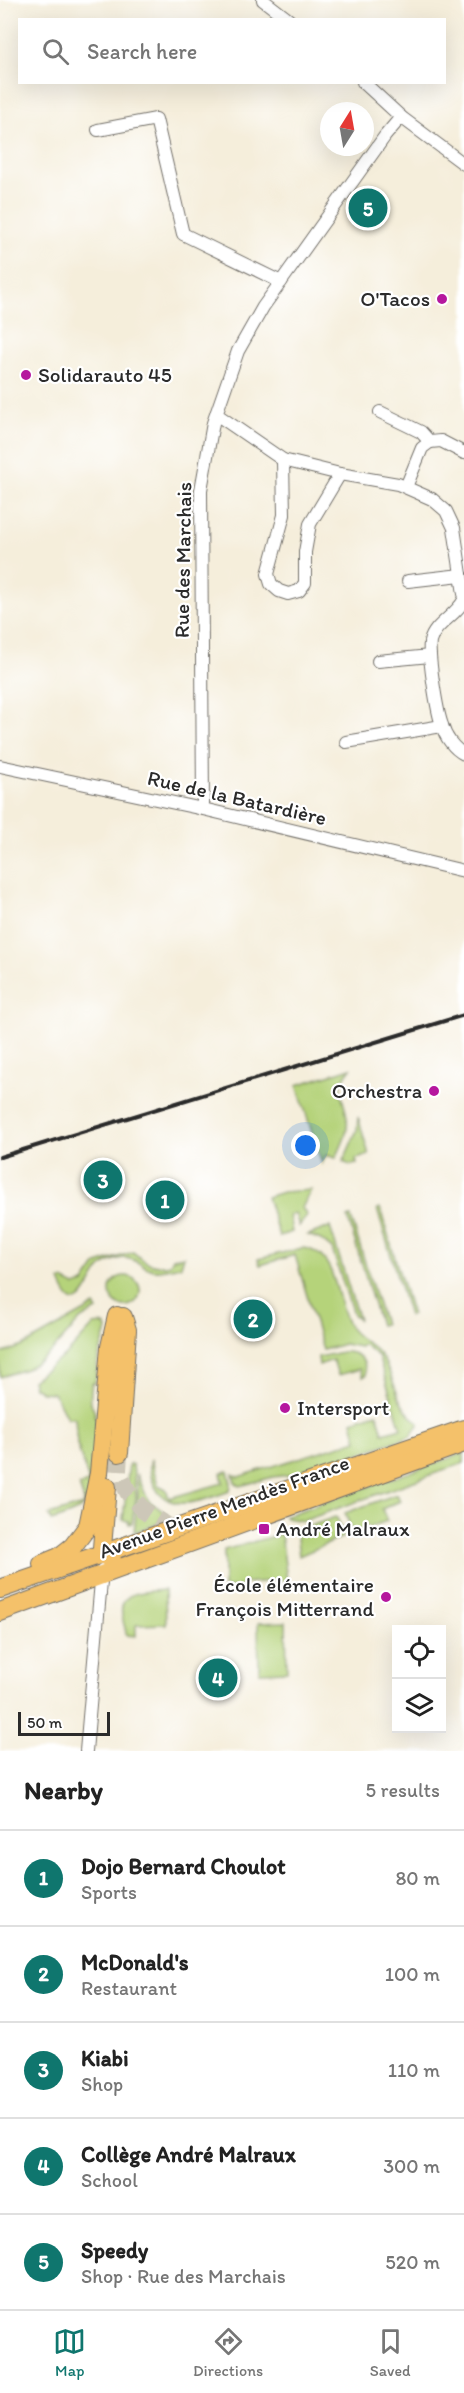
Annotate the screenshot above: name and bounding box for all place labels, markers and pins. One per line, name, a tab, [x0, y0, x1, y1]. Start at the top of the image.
pin: 5	[348, 186, 388, 230]
place label: O'Tacos	[360, 286, 430, 311]
marker: O'Tacos	[435, 292, 449, 306]
place label: Solidarauto 45	[38, 362, 172, 387]
marker: Solidarauto 45	[19, 368, 33, 382]
place label: Orchestra	[332, 1078, 422, 1103]
marker: Orchestra	[427, 1084, 441, 1098]
pin: 3	[84, 1158, 122, 1202]
pin: 1	[146, 1178, 184, 1222]
pin: 2	[234, 1296, 272, 1342]
place label: Intersport	[297, 1395, 390, 1420]
marker: Intersport	[278, 1401, 292, 1415]
place label: André Malraux	[276, 1516, 410, 1541]
marker: André Malraux	[257, 1522, 271, 1536]
place label: École élémentaire François Mitterrand	[195, 1572, 374, 1621]
marker: École élémentaire François Mitterrand	[379, 1590, 393, 1604]
pin: 4	[198, 1656, 238, 1700]

